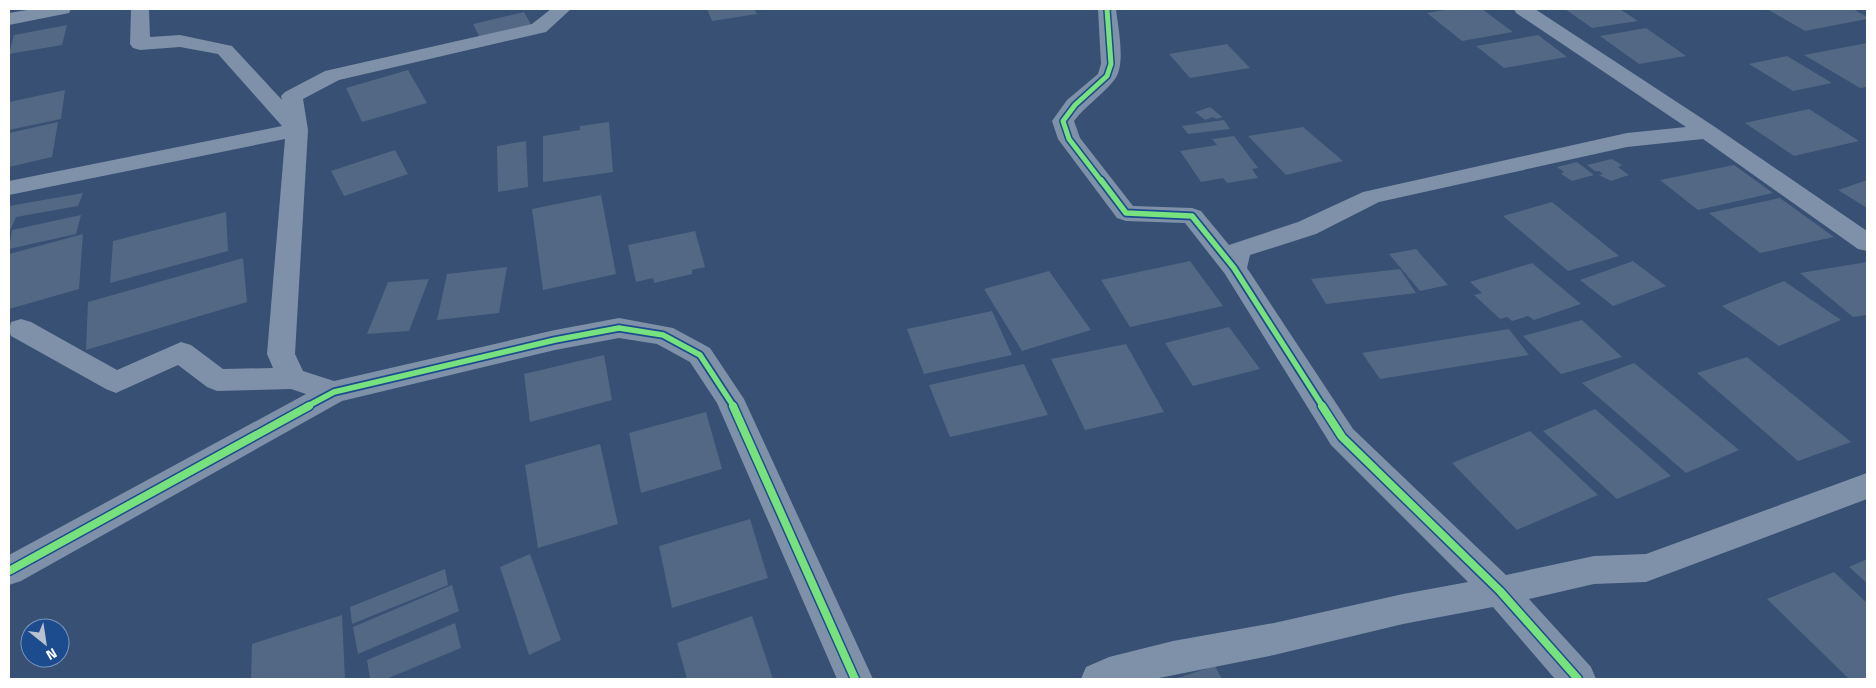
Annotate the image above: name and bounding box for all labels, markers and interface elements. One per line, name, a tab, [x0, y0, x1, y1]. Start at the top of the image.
north arrow	[20, 618, 70, 668]
text: N	[42, 643, 61, 666]

